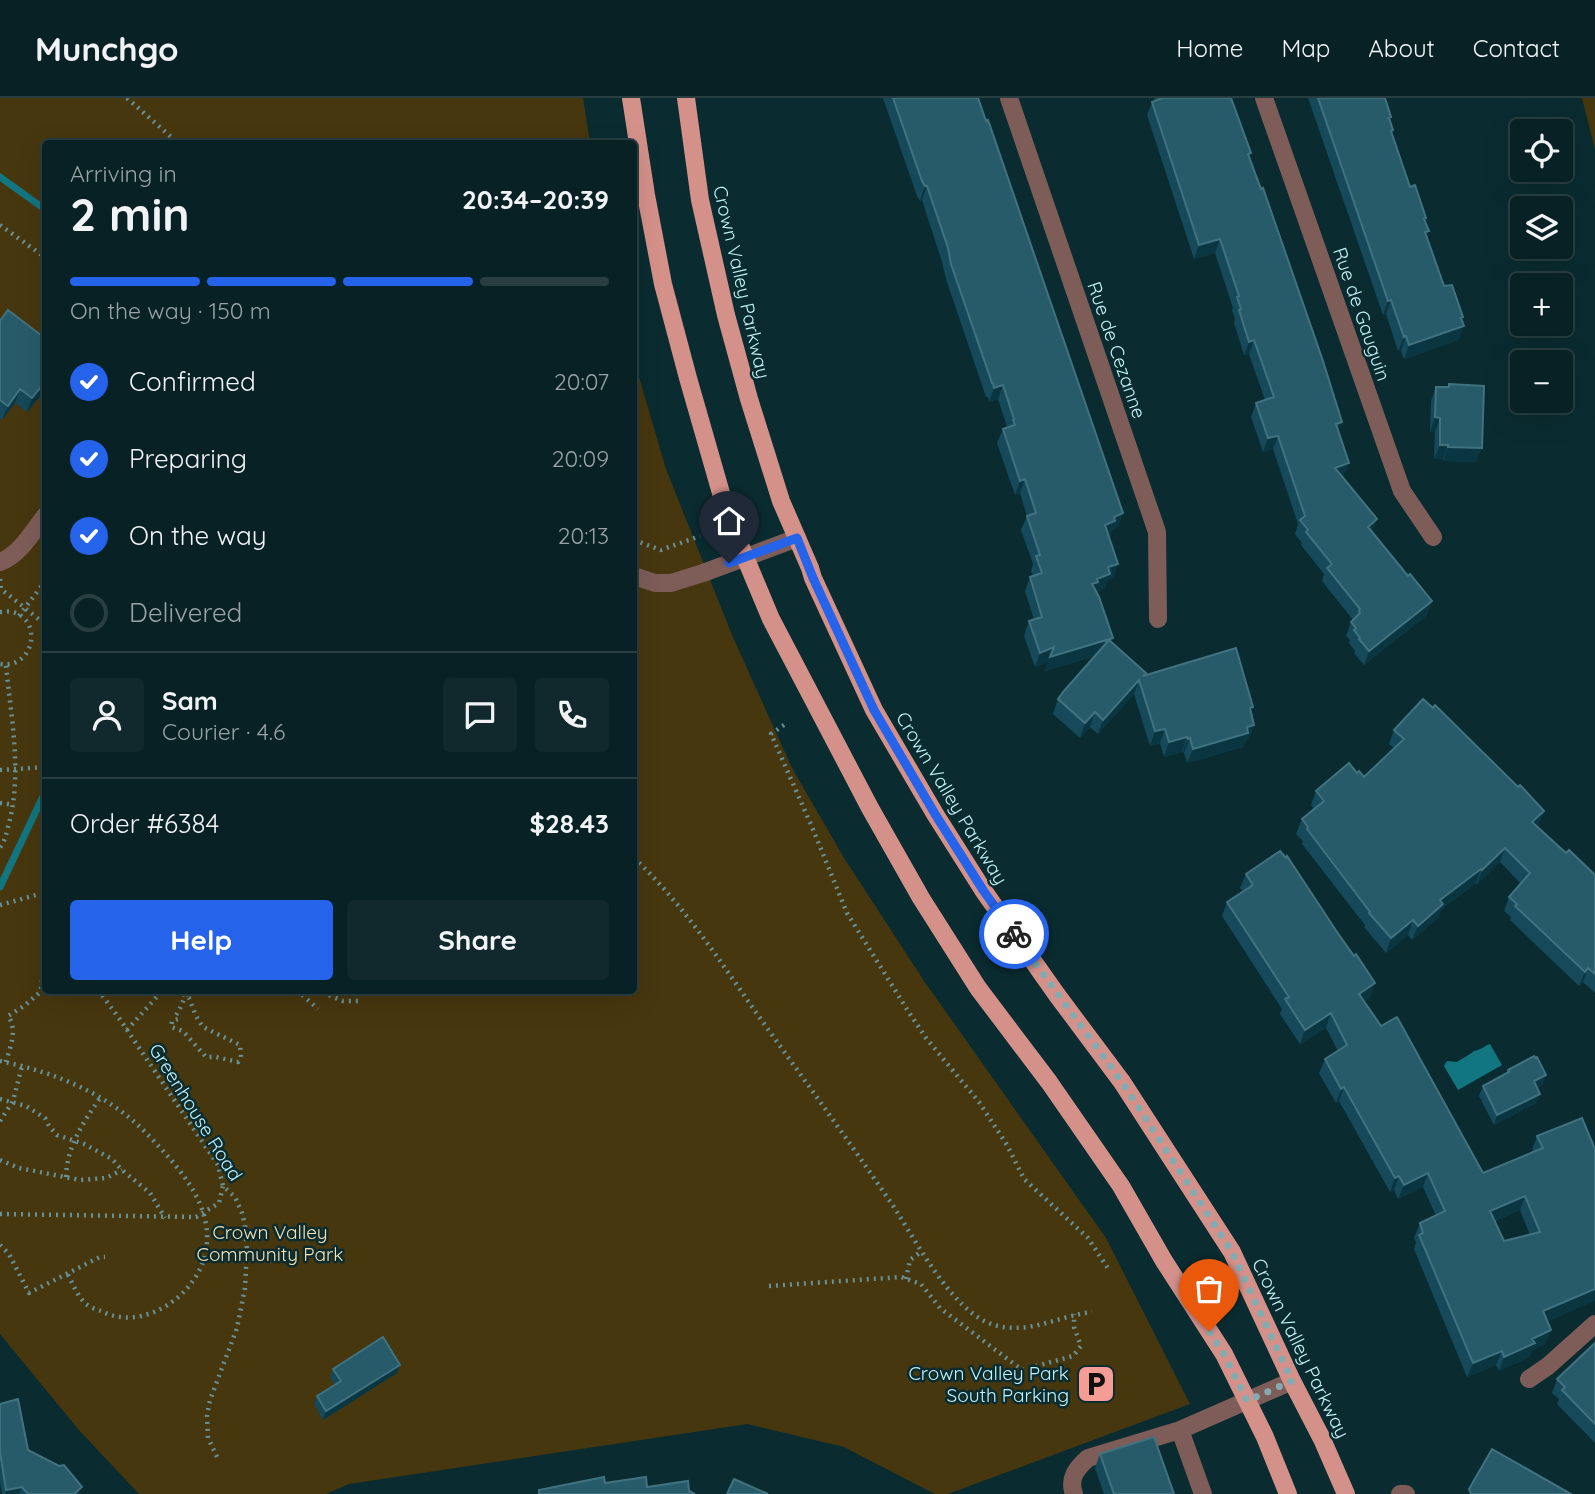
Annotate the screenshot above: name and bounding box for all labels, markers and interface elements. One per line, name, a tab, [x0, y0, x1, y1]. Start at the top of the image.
text: Munchgo	[35, 28, 179, 69]
text: Home	[1176, 33, 1243, 63]
text: Map	[1281, 33, 1330, 63]
text: About	[1368, 33, 1435, 63]
text: Contact	[1473, 33, 1560, 63]
map controls	[1510, 119, 1573, 413]
button: locate	[1510, 119, 1573, 182]
text: Arriving in	[70, 159, 177, 188]
text: 20:34–20:39	[462, 183, 609, 216]
street label: Crown Valley Parkway	[708, 183, 776, 381]
text: 2 min	[70, 185, 190, 243]
button: layers	[1510, 196, 1573, 259]
street label: Rue de Gauguin	[1328, 244, 1396, 384]
button: +	[1510, 273, 1573, 336]
street label: Rue de Cezanne	[1082, 278, 1152, 422]
text: On the way · 150 m	[70, 296, 271, 325]
button: −	[1510, 350, 1573, 413]
icon: check	[70, 363, 108, 401]
text: Confirmed	[129, 365, 256, 398]
text: 20:07	[554, 367, 609, 396]
icon: check	[70, 440, 108, 478]
text: Preparing	[129, 442, 247, 475]
text: 20:09	[552, 444, 609, 473]
pin	[699, 491, 759, 563]
icon: home	[710, 502, 748, 540]
icon: check	[70, 517, 108, 555]
text: On the way	[129, 519, 267, 552]
text: 20:13	[558, 521, 609, 550]
text: Delivered	[129, 596, 242, 629]
button: person	[70, 678, 144, 752]
button: chat	[443, 678, 517, 752]
button: phone	[535, 678, 609, 752]
text: Sam	[162, 684, 218, 717]
street label: Crown Valley Parkway	[891, 707, 1013, 889]
text: Courier · 4.6	[162, 717, 285, 746]
text: Order #6384	[70, 807, 219, 840]
text: $28.43	[529, 807, 609, 840]
courier	[979, 899, 1049, 969]
button: Help	[70, 900, 333, 980]
button: Share	[347, 900, 609, 980]
icon: bike	[995, 915, 1033, 953]
street label: Greenhouse Road	[144, 1039, 248, 1185]
park label: Crown Valley Community Park	[196, 1220, 344, 1266]
street label: Crown Valley Parkway	[1247, 1254, 1355, 1442]
pin	[1179, 1259, 1239, 1331]
icon: bag	[1190, 1270, 1228, 1308]
place label: Crown Valley Park South Parking	[908, 1361, 1069, 1407]
parking icon: Crown Valley Park South Parking	[1075, 1363, 1117, 1405]

